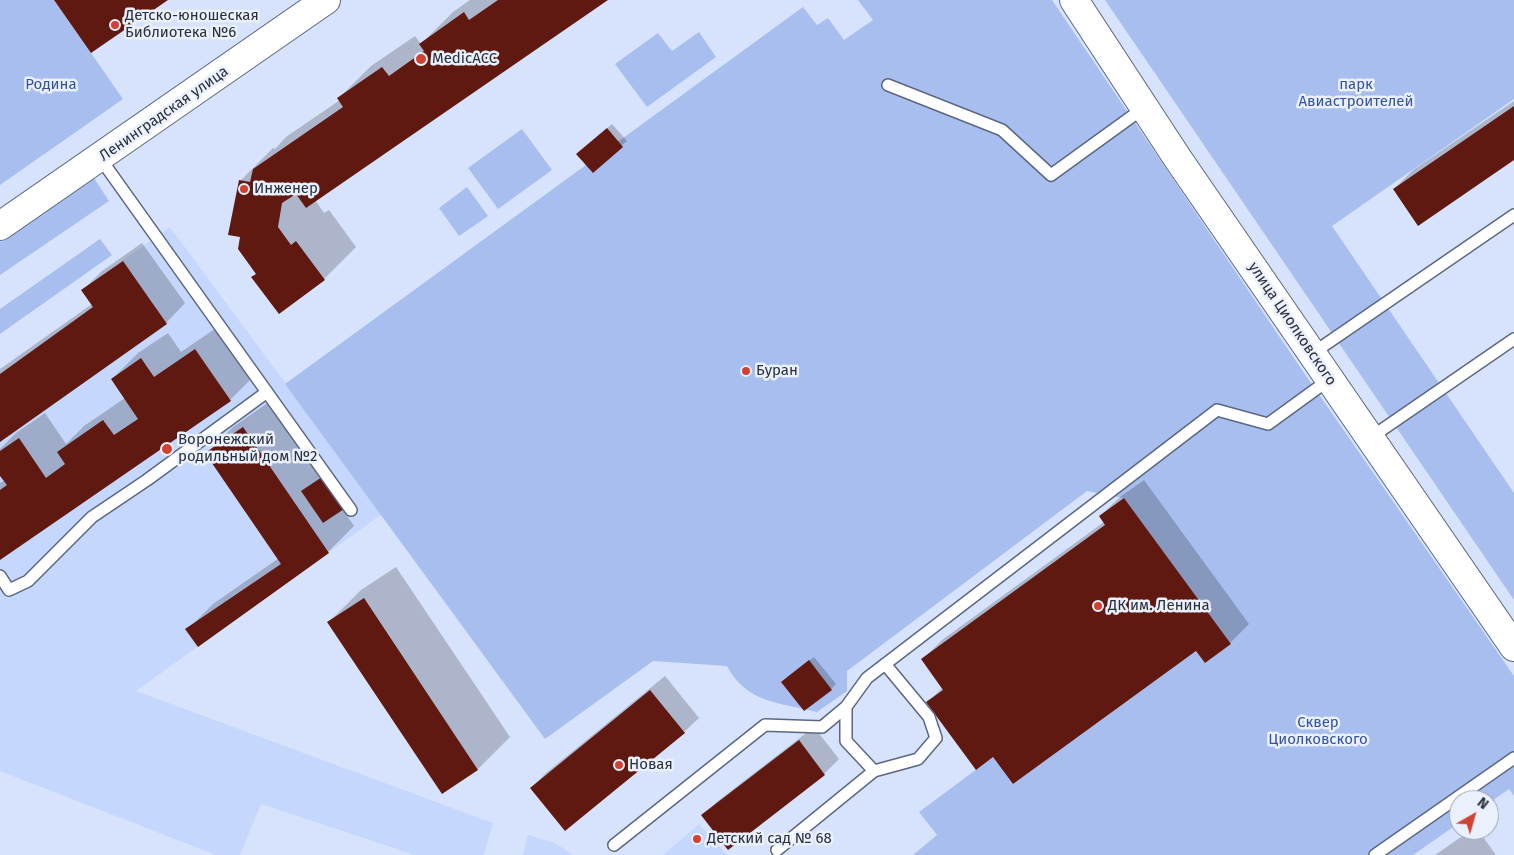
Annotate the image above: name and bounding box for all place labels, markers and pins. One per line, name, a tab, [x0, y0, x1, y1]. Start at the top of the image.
place label: Детско-юношеская Библиотека №6	[125, 7, 259, 42]
marker: Детско-юношеская Библиотека №6	[109, 19, 121, 31]
place label: MedicACC	[432, 50, 497, 68]
marker: MedicACC	[414, 52, 428, 66]
place label: Инженер	[254, 180, 318, 198]
marker: Инженер	[238, 183, 250, 195]
place label: Буран	[756, 362, 798, 380]
marker: Буран	[740, 365, 752, 377]
place label: Воронежский родильный дом №2	[178, 431, 318, 466]
marker: Воронежский родильный дом №2	[160, 442, 174, 456]
place label: ДК им. Ленина	[1108, 597, 1210, 615]
marker: ДК им. Ленина	[1092, 600, 1104, 612]
place label: Новая	[629, 756, 673, 774]
marker: Новая	[613, 759, 625, 771]
place label: Детский сад № 68	[707, 830, 832, 848]
marker: Детский сад № 68	[691, 833, 703, 845]

